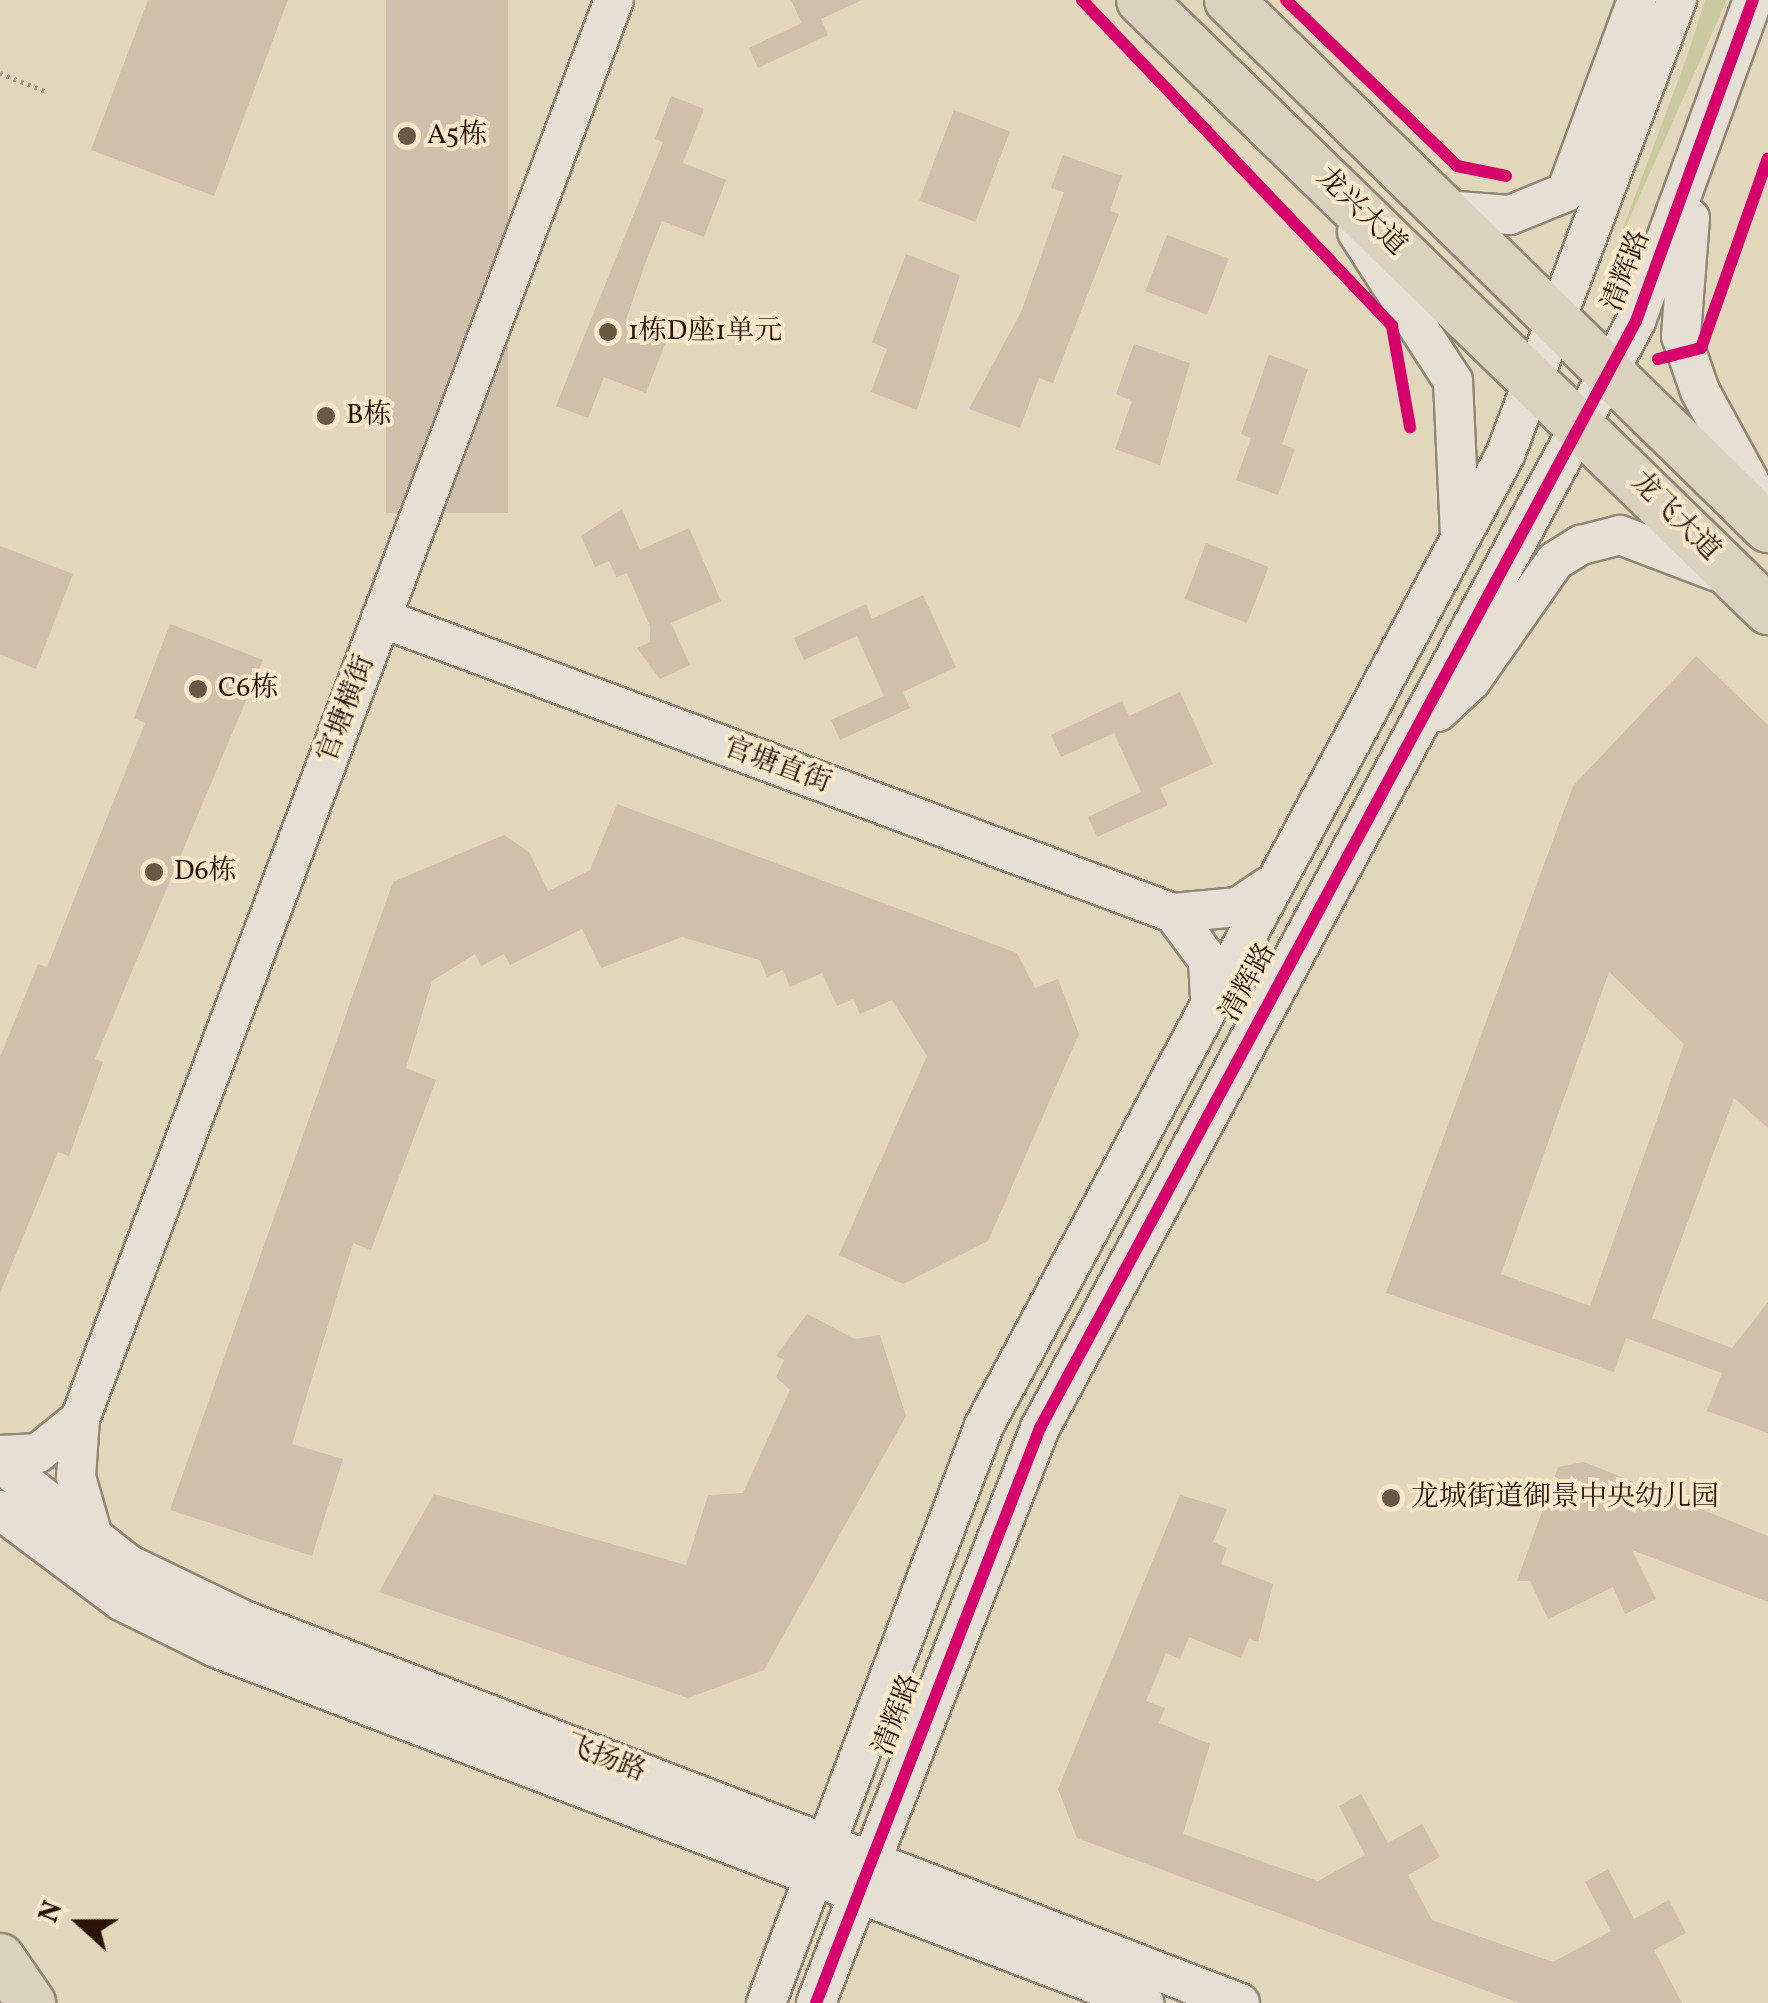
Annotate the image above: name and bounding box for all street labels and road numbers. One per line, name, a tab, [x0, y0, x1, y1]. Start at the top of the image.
street label: 龙兴大道	[1309, 161, 1413, 263]
street label: 清辉路	[1596, 226, 1658, 316]
street label: 龙飞大道	[1624, 466, 1726, 568]
street label: 官塘横街	[311, 651, 383, 767]
street label: 官塘直街	[719, 731, 835, 801]
street label: 清辉路	[1214, 938, 1284, 1028]
street label: 清辉路	[867, 1670, 929, 1760]
street label: 飞扬路	[560, 1728, 650, 1790]

